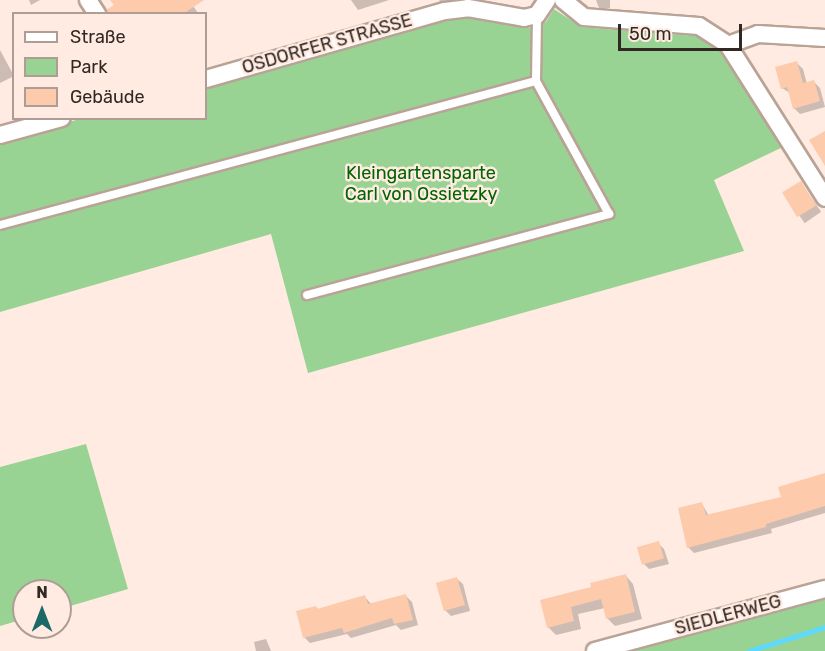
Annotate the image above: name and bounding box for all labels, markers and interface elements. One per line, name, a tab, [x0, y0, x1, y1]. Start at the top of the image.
street label: OSDORFER STRASSE	[240, 9, 414, 79]
legend	[12, 12, 207, 120]
scale bar	[621, 12, 746, 50]
text: 50 m	[629, 23, 672, 45]
text: Straße	[70, 26, 126, 48]
text: Park	[70, 56, 107, 78]
text: Gebäude	[70, 86, 145, 108]
park label: Kleingartensparte Carl von Ossietzky	[344, 163, 498, 206]
north arrow	[12, 579, 72, 639]
text: N	[36, 583, 48, 602]
street label: SIEDLERWEG	[672, 590, 784, 640]

